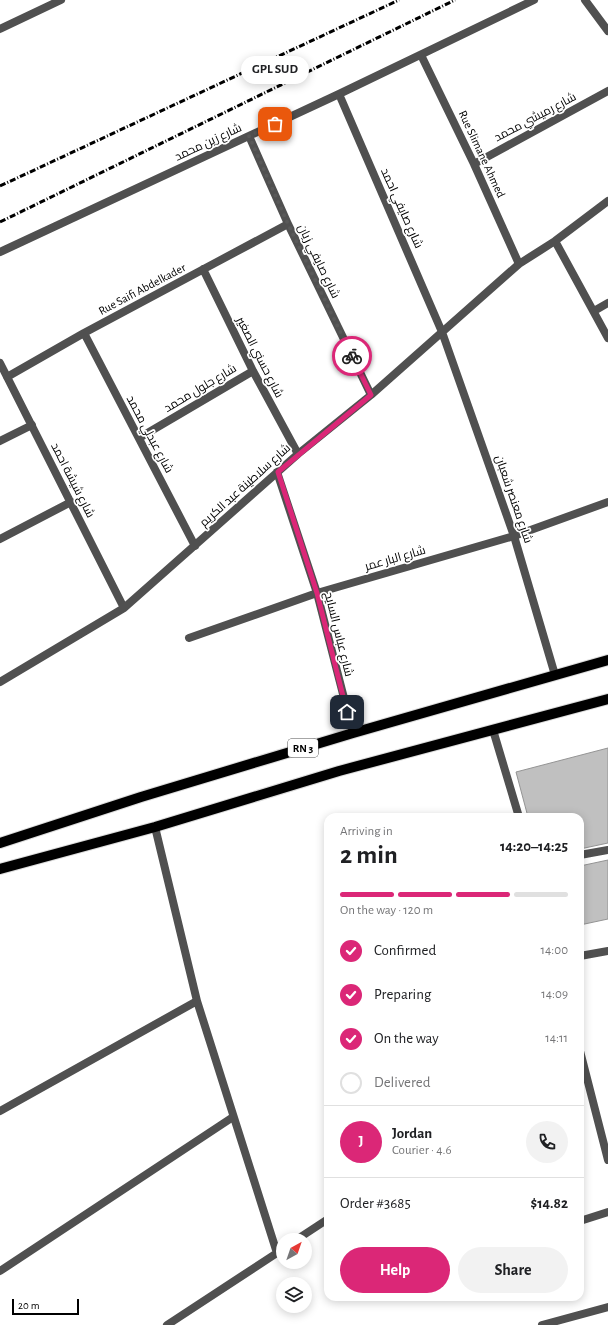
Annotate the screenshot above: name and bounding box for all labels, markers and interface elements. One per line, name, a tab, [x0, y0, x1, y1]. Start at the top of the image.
callout: GPL SUD	[241, 56, 309, 84]
text: GPL SUD	[252, 63, 298, 76]
street label: شارع رميشي محمد	[492, 90, 580, 147]
pin	[258, 107, 292, 141]
street label: Rue Slimane Ahmed	[457, 109, 507, 199]
icon: bag	[264, 113, 286, 135]
street label: شارع زين محمد	[173, 121, 244, 165]
street label: شارع صايفي احمد	[375, 166, 425, 252]
street label: شارع صايفي زيان	[292, 222, 342, 302]
street label: Rue Saifi Abdelkader	[96, 261, 188, 317]
street label: شارع حسني الصغير	[230, 314, 286, 401]
courier	[332, 336, 372, 376]
icon: bike	[341, 345, 363, 367]
street label: شارع جلول محمد	[162, 362, 239, 416]
street label: شارع عبدلي محمد	[121, 393, 176, 477]
street label: شارع شيشة احمد	[47, 441, 97, 520]
street label: شارع سلاطينة عبد الكريم	[197, 441, 294, 530]
street label: شارع معنصر شعبان	[491, 453, 535, 545]
street label: شارع البار عمر	[362, 544, 427, 575]
street label: شارع عباس السايح	[321, 590, 355, 678]
pin	[330, 695, 364, 729]
icon: home	[336, 701, 358, 723]
road number: RN 3	[288, 739, 318, 757]
text: Arriving in	[340, 825, 393, 838]
text: 14:20–14:25	[500, 839, 568, 854]
text: 2 min	[340, 842, 398, 868]
text: On the way · 120 m	[340, 904, 433, 917]
icon: check	[340, 940, 362, 962]
text: Confirmed	[374, 943, 436, 958]
text: 14:00	[541, 944, 568, 957]
icon: check	[340, 984, 362, 1006]
text: Preparing	[374, 987, 431, 1002]
text: 14:09	[541, 988, 568, 1001]
icon: check	[340, 1028, 362, 1050]
text: On the way	[374, 1031, 439, 1046]
text: 14:11	[545, 1032, 568, 1045]
text: Delivered	[374, 1075, 431, 1090]
button: phone	[526, 1121, 568, 1163]
text: Jordan	[392, 1126, 432, 1141]
text: J	[358, 1134, 364, 1149]
text: Courier · 4.6	[392, 1144, 452, 1157]
text: Order #3685	[340, 1196, 411, 1211]
text: $14.82	[530, 1196, 568, 1211]
north arrow	[276, 1233, 312, 1269]
map controls	[276, 1233, 312, 1313]
button: Help	[340, 1247, 450, 1293]
button: Share	[458, 1247, 568, 1293]
button: layers	[276, 1277, 312, 1313]
scale bar	[12, 1297, 79, 1316]
text: 20 m	[18, 1300, 39, 1311]

